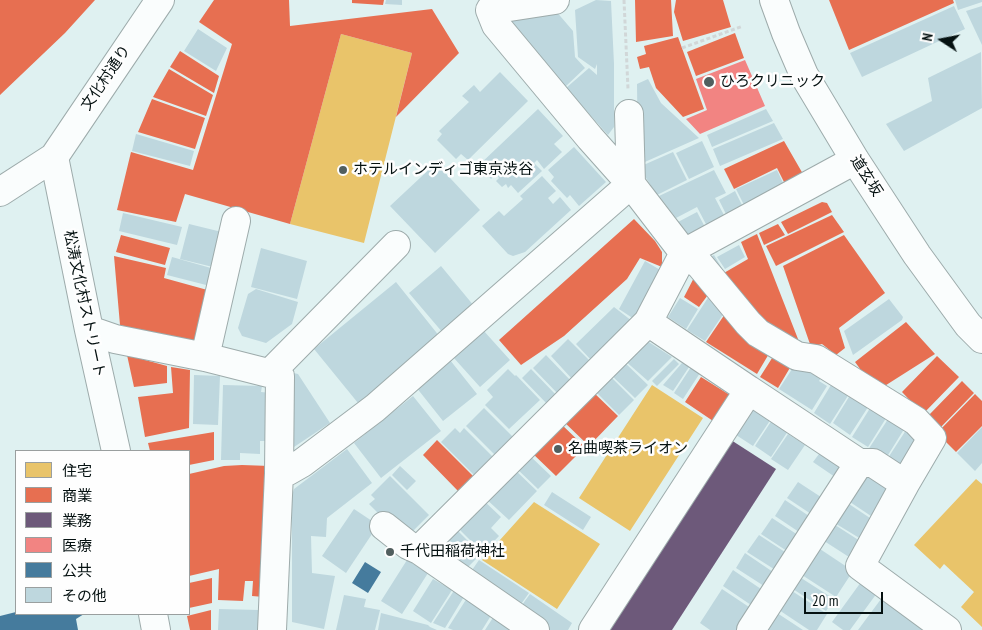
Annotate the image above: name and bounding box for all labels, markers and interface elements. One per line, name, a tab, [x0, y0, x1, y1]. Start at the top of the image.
north arrow	[917, 15, 967, 65]
text: N	[918, 32, 937, 43]
street label: 文化村通り	[78, 42, 134, 114]
place label: ひろクリニック	[720, 73, 825, 91]
marker: ひろクリニック	[702, 75, 716, 89]
street label: 道玄坂	[846, 152, 886, 200]
place label: ホテルインディゴ東京渋谷	[353, 161, 533, 179]
marker: ホテルインディゴ東京渋谷	[337, 164, 349, 176]
street label: 松涛文化村ストリート	[60, 229, 108, 379]
place label: 名曲喫茶ライオン	[568, 440, 688, 458]
marker: 名曲喫茶ライオン	[552, 443, 564, 455]
legend	[15, 450, 190, 615]
text: 住宅	[62, 461, 92, 480]
text: 商業	[62, 486, 92, 505]
text: 業務	[62, 511, 92, 530]
text: 医療	[62, 536, 92, 555]
place label: 千代田稲荷神社	[400, 543, 505, 561]
marker: 千代田稲荷神社	[384, 546, 396, 558]
text: 公共	[62, 561, 92, 580]
scale bar	[807, 582, 886, 614]
text: その他	[62, 586, 107, 605]
text: 20 m	[812, 591, 838, 610]

